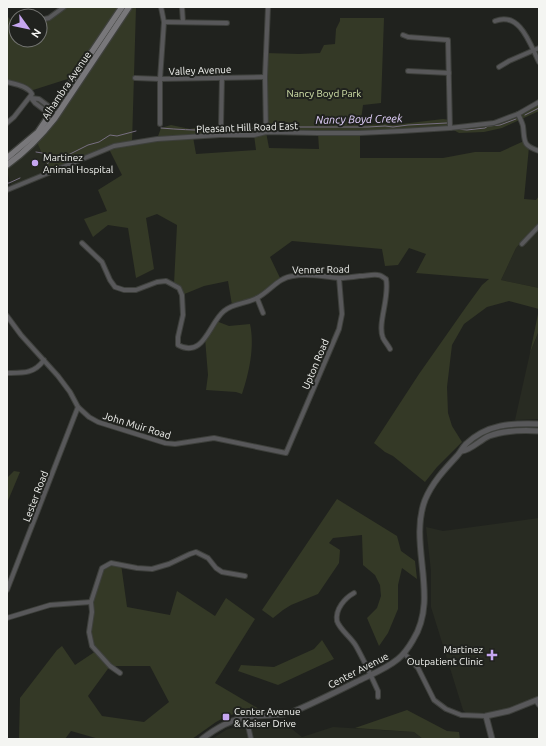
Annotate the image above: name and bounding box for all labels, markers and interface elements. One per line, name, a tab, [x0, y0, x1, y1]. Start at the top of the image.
north arrow	[8, 8, 48, 48]
text: N	[29, 27, 44, 40]
street label: Alhambra Avenue	[40, 49, 93, 121]
street label: Valley Avenue	[168, 64, 232, 77]
park label: Nancy Boyd Park	[287, 88, 361, 99]
water label: Nancy Boyd Creek	[315, 112, 403, 126]
street label: Pleasant Hill Road East	[196, 120, 298, 135]
place label: Martinez Animal Hospital	[43, 152, 114, 175]
marker: Martinez Animal Hospital	[30, 158, 40, 168]
street label: Venner Road	[292, 263, 350, 276]
street label: Upton Road	[300, 337, 331, 391]
street label: John Muir Road	[102, 410, 172, 441]
street label: Lester Road	[21, 469, 50, 523]
place label: Martinez Outpatient Clinic	[407, 644, 483, 667]
marker: Martinez Outpatient Clinic	[486, 649, 498, 661]
street label: Center Avenue	[326, 650, 390, 690]
place label: Center Avenue & Kaiser Drive	[234, 706, 301, 729]
marker: Center Avenue & Kaiser Drive	[221, 712, 231, 722]

